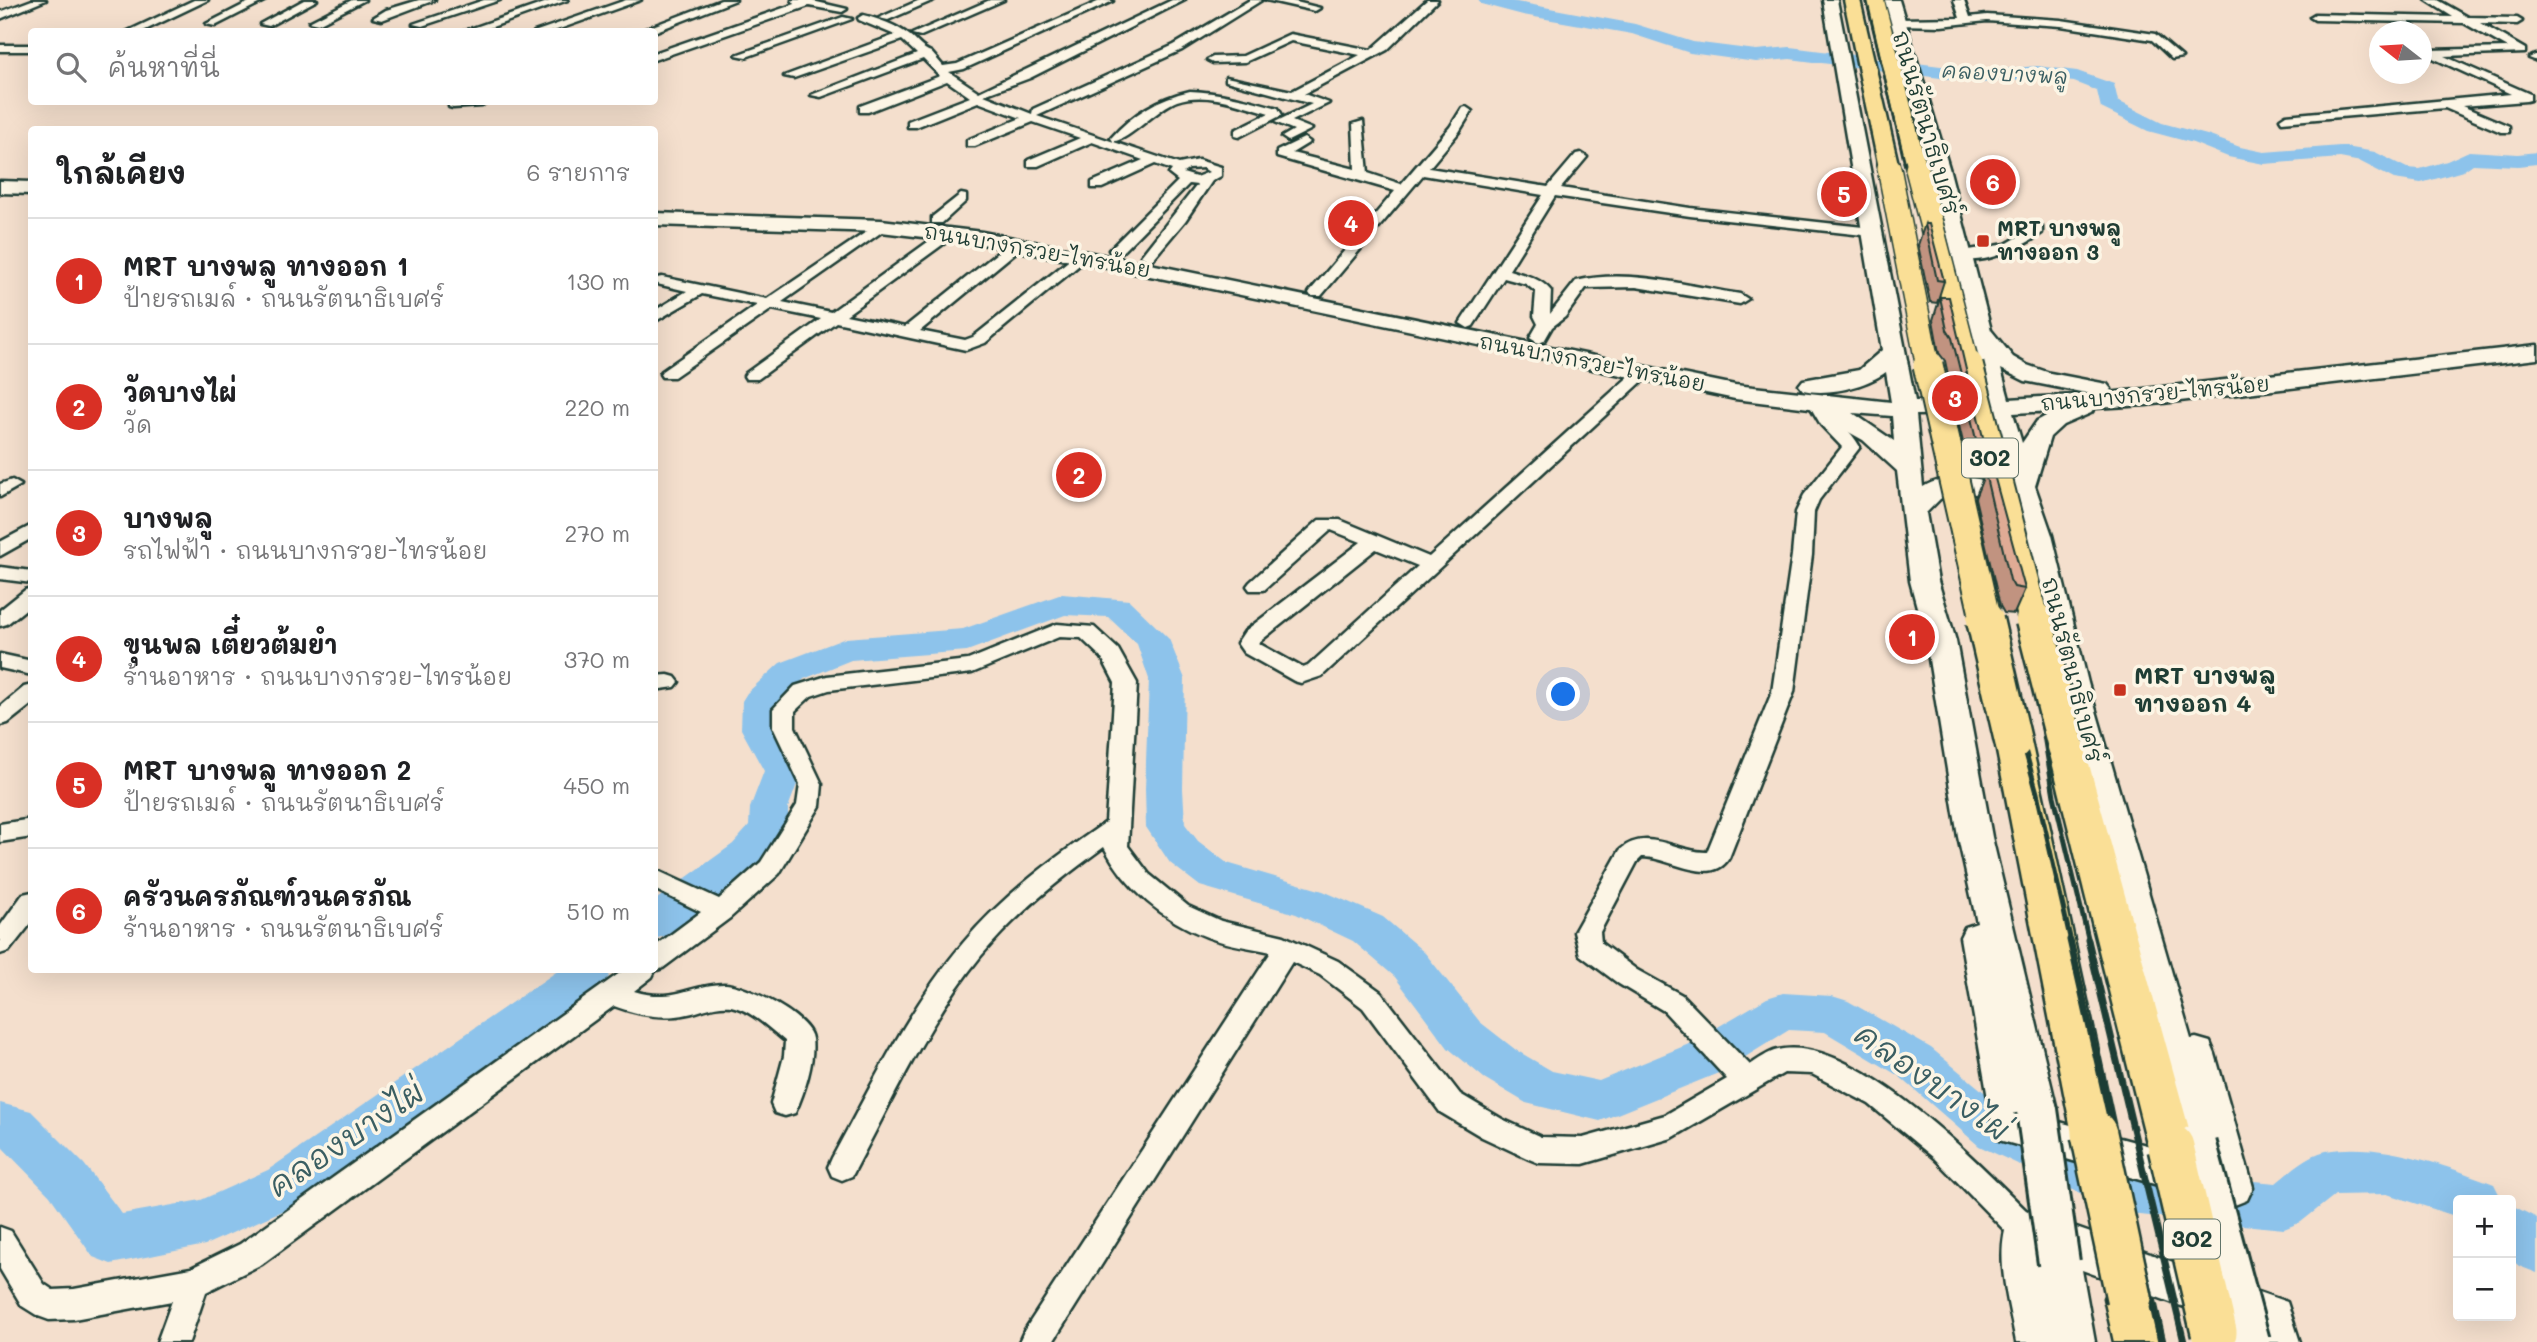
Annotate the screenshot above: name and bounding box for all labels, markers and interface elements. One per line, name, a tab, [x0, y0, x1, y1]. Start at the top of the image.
north arrow	[2369, 21, 2432, 84]
street label: ถนนรัตนาธิเบศร์	[1886, 27, 1969, 219]
search box	[28, 28, 658, 105]
icon: search	[52, 48, 90, 86]
text: ค้นหาที่นี่	[108, 50, 220, 84]
water label: คลองบางพลู	[1941, 56, 2069, 94]
text: ใกล้เคียง	[56, 152, 186, 192]
pin: 6	[1970, 156, 2016, 208]
text: 6 รายการ	[527, 157, 630, 187]
pin: 5	[1821, 168, 1867, 220]
pin: 4	[1328, 197, 1374, 249]
place label: MRT บางพลู ทางออก 3	[1997, 214, 2121, 265]
street label: ถนนบางกรวย-ไทรน้อย	[922, 216, 1153, 283]
marker: MRT บางพลู ทางออก 3	[1975, 233, 1991, 249]
text: MRT บางพลู ทางออก 1	[123, 249, 408, 283]
text: 1	[74, 266, 84, 296]
text: 130 m	[566, 266, 630, 296]
text: ป้ายรถเมล์ · ถนนรัตนาธิเบศร์	[123, 283, 444, 313]
street label: ถนนบางกรวย-ไทรน้อย	[1477, 326, 1708, 397]
street label: ถนนบางกรวย-ไทรน้อย	[2039, 369, 2270, 416]
pin: 3	[1932, 372, 1978, 424]
text: วัดบางไผ่	[123, 375, 237, 409]
text: 2	[73, 392, 85, 422]
text: 220 m	[564, 392, 630, 422]
text: วัด	[123, 409, 152, 439]
road number: 302	[1962, 438, 2018, 478]
pin: 2	[1056, 449, 1102, 501]
text: บางพลู	[123, 501, 213, 535]
text: 3	[72, 518, 86, 548]
text: 270 m	[565, 518, 630, 548]
text: รถไฟฟ้า · ถนนบางกรวย-ไทรน้อย	[123, 535, 487, 565]
street label: ถนนรัตนาธิเบศร์	[2035, 573, 2112, 766]
pin: 1	[1889, 611, 1935, 663]
text: ขุนพล เตี๋ยวต้มยำ	[123, 627, 338, 661]
text: 4	[72, 644, 86, 674]
text: 370 m	[564, 644, 630, 674]
place label: MRT บางพลู ทางออก 4	[2134, 659, 2276, 718]
text: ร้านอาหาร · ถนนบางกรวย-ไทรน้อย	[123, 661, 512, 691]
your location	[1546, 677, 1580, 711]
marker: MRT บางพลู ทางออก 4	[2112, 682, 2128, 698]
text: MRT บางพลู ทางออก 2	[123, 753, 411, 787]
text: 5	[72, 770, 86, 800]
text: 450 m	[563, 770, 630, 800]
text: ป้ายรถเมล์ · ถนนรัตนาธิเบศร์	[123, 787, 444, 817]
text: ครัวนครภัณฑ์วนครภัณ	[123, 879, 411, 913]
text: 6	[72, 896, 86, 926]
text: 510 m	[566, 896, 630, 926]
text: ร้านอาหาร · ถนนรัตนาธิเบศร์	[123, 913, 443, 943]
water label: คลองบางไผ่	[1847, 1012, 2020, 1150]
water label: คลองบางไผ่	[259, 1069, 432, 1205]
map controls	[2453, 1195, 2516, 1321]
button: +	[2453, 1195, 2516, 1258]
road number: 302	[2164, 1220, 2220, 1258]
button: −	[2453, 1258, 2516, 1321]

